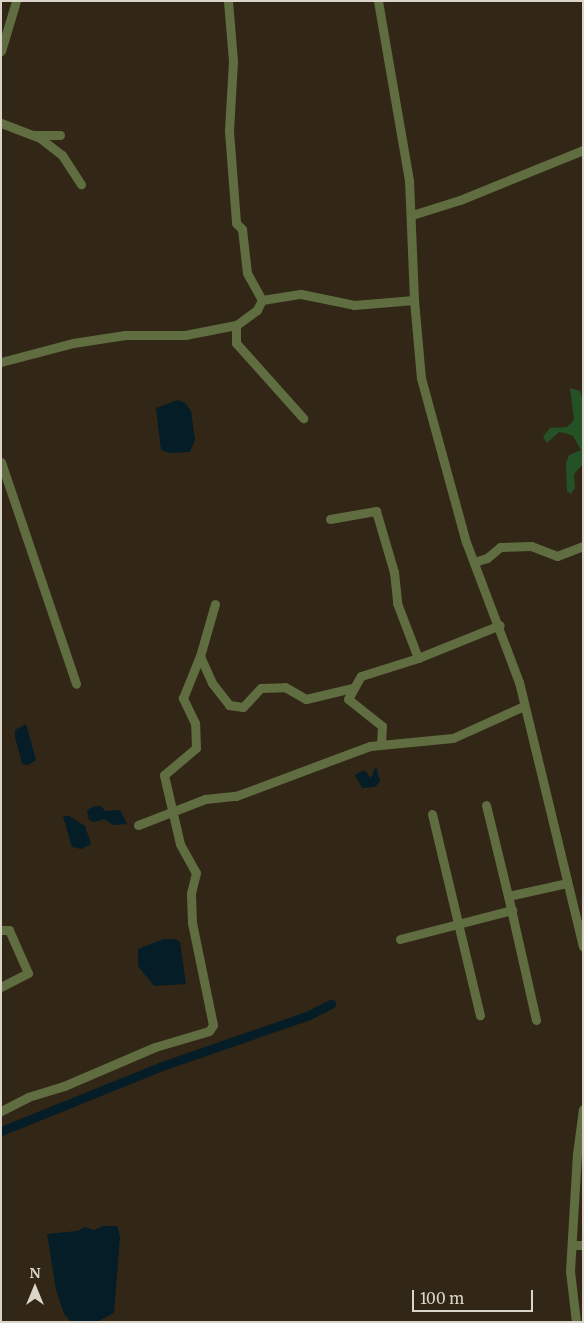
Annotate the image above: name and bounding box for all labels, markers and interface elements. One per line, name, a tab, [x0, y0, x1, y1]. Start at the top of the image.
north arrow	[10, 1263, 60, 1313]
text: N	[29, 1264, 41, 1282]
scale bar	[414, 1280, 535, 1312]
text: 100 m	[420, 1289, 464, 1308]

